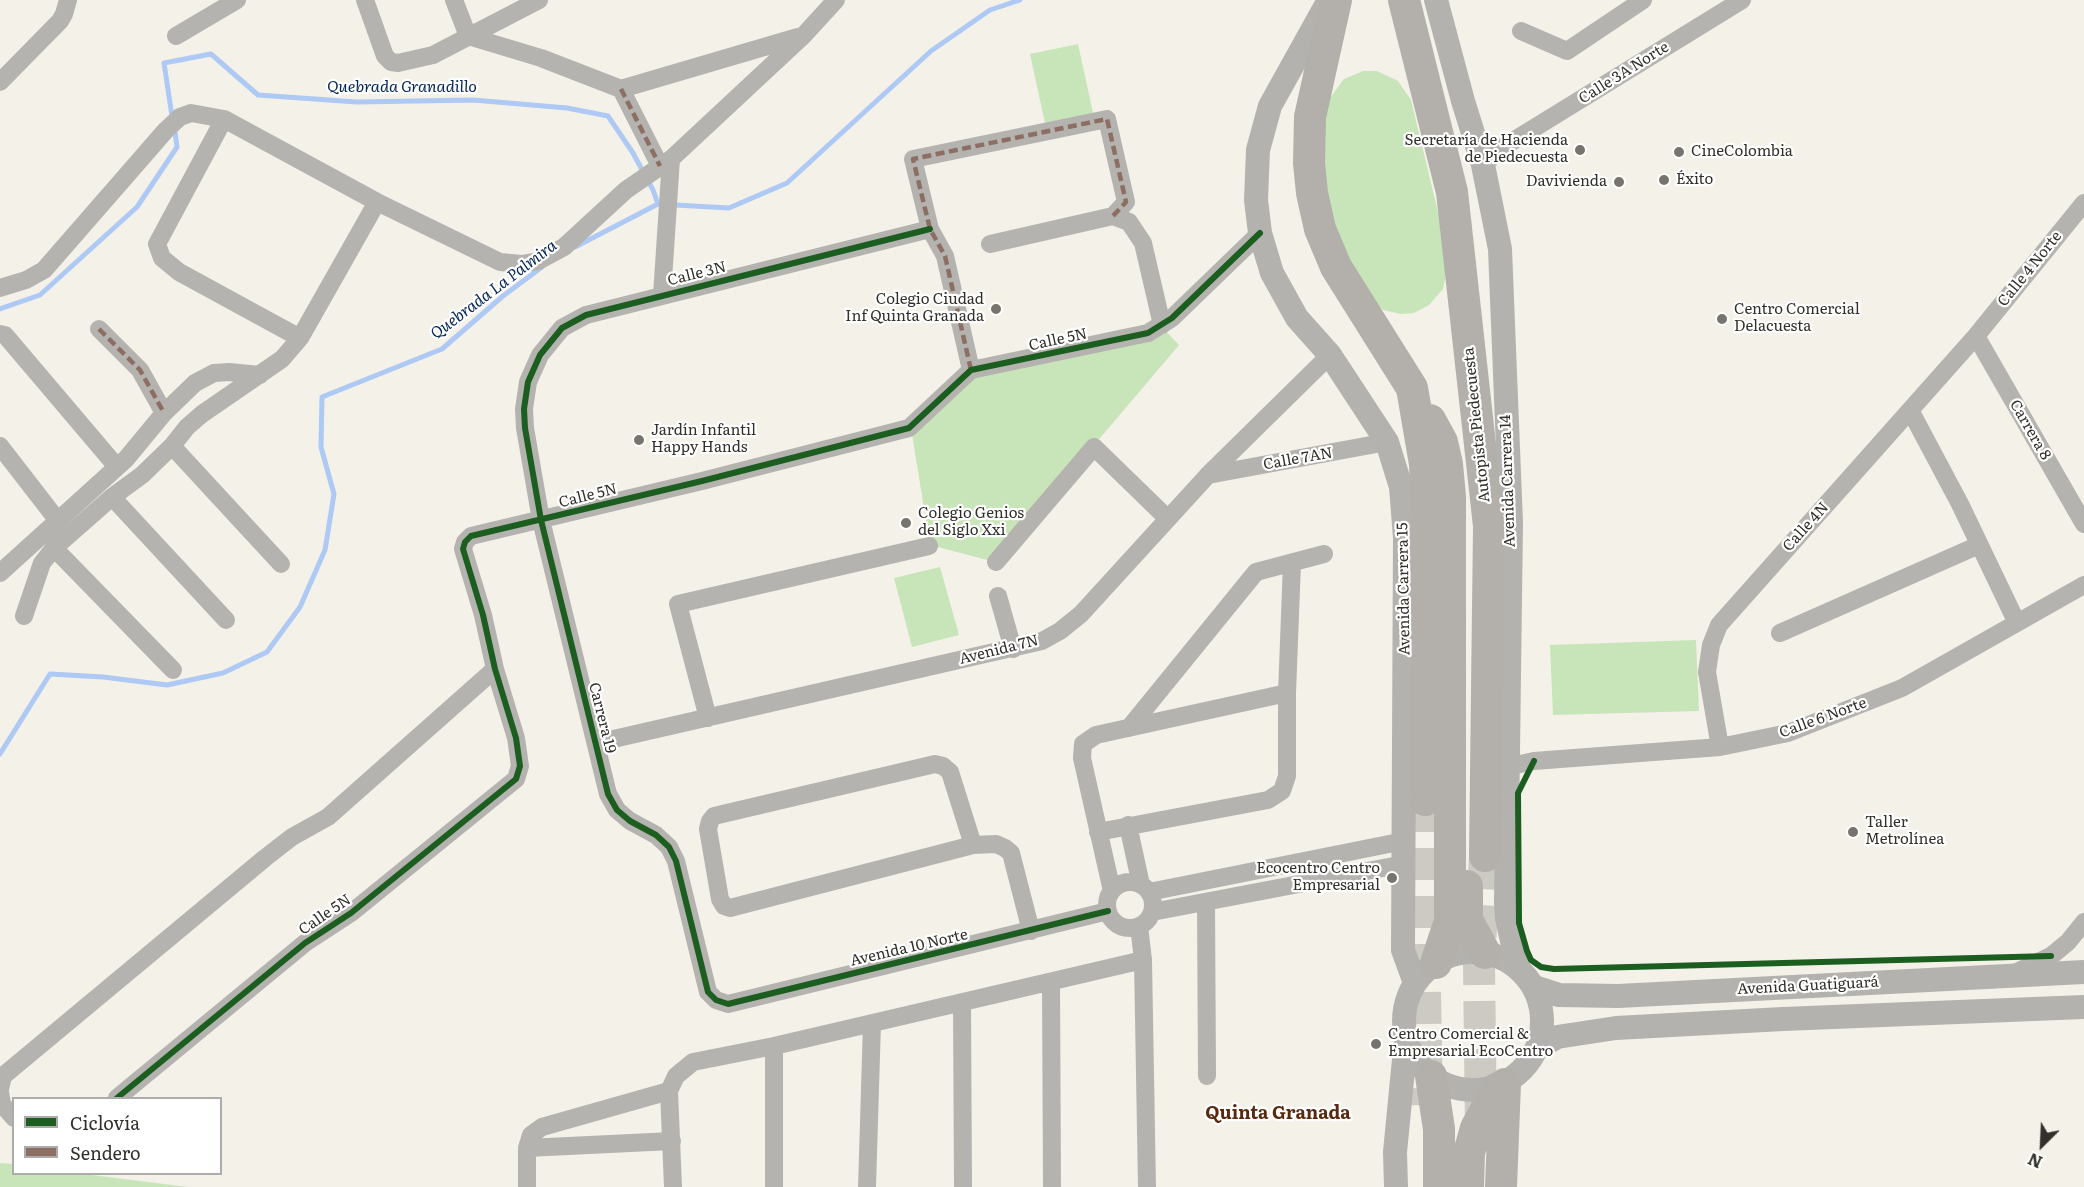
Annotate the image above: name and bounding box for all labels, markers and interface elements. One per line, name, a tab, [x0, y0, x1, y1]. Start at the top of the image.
street label: Calle 3A Norte	[1576, 38, 1672, 108]
water label: Quebrada Granadillo	[327, 77, 477, 97]
place label: Secretaría de Hacienda de Piedecuesta	[1405, 132, 1568, 167]
marker: Secretaría de Hacienda de Piedecuesta	[1573, 143, 1587, 157]
place label: CineColombia	[1691, 143, 1793, 161]
marker: CineColombia	[1672, 145, 1686, 159]
place label: Éxito	[1676, 171, 1713, 189]
place label: Davivienda	[1526, 173, 1607, 191]
marker: Éxito	[1657, 173, 1671, 187]
marker: Davivienda	[1612, 175, 1626, 189]
street label: Calle 4 Norte	[1994, 228, 2066, 310]
water label: Quebrada La Palmira	[427, 236, 561, 344]
street label: Calle 3N	[666, 258, 728, 290]
place label: Colegio Ciudad Inf Quinta Granada	[845, 291, 984, 326]
place label: Centro Comercial Delacuesta	[1734, 301, 1860, 336]
marker: Colegio Ciudad Inf Quinta Granada	[989, 302, 1003, 316]
marker: Centro Comercial Delacuesta	[1715, 312, 1729, 326]
street label: Calle 5N	[1027, 325, 1089, 355]
street label: Autopista Piedecuesta	[1460, 347, 1494, 503]
street label: Carrera 8	[2006, 397, 2054, 463]
street label: Avenida Carrera 14	[1497, 414, 1519, 548]
place label: Jardín Infantil Happy Hands	[651, 422, 756, 457]
marker: Jardín Infantil Happy Hands	[632, 433, 646, 447]
street label: Calle 7AN	[1262, 444, 1334, 474]
street label: Calle 5N	[557, 480, 619, 512]
street label: Calle 4N	[1779, 499, 1833, 555]
place label: Colegio Genios del Siglo Xxi	[918, 505, 1024, 540]
marker: Colegio Genios del Siglo Xxi	[899, 516, 913, 530]
street label: Avenida Carrera 15	[1394, 522, 1414, 656]
street label: Avenida 7N	[957, 631, 1041, 669]
street label: Carrera 19	[585, 681, 619, 755]
street label: Calle 6 Norte	[1777, 694, 1869, 742]
place label: Taller Metrolínea	[1865, 814, 1944, 849]
marker: Taller Metrolínea	[1846, 825, 1860, 839]
place label: Ecocentro Centro Empresarial	[1256, 860, 1380, 895]
marker: Ecocentro Centro Empresarial	[1385, 871, 1399, 885]
street label: Calle 5N	[295, 891, 355, 939]
street label: Avenida 10 Norte	[848, 926, 970, 970]
street label: Avenida Guatiguará	[1737, 973, 1879, 999]
place label: Centro Comercial & Empresarial EcoCentro	[1388, 1026, 1553, 1061]
marker: Centro Comercial & Empresarial EcoCentro	[1369, 1037, 1383, 1051]
legend	[12, 1097, 222, 1175]
district label: Quinta Granada	[1205, 1103, 1351, 1125]
text: Ciclovía	[70, 1109, 140, 1136]
north arrow	[2012, 1115, 2072, 1175]
text: Sendero	[70, 1139, 141, 1166]
text: N	[2024, 1148, 2046, 1175]

